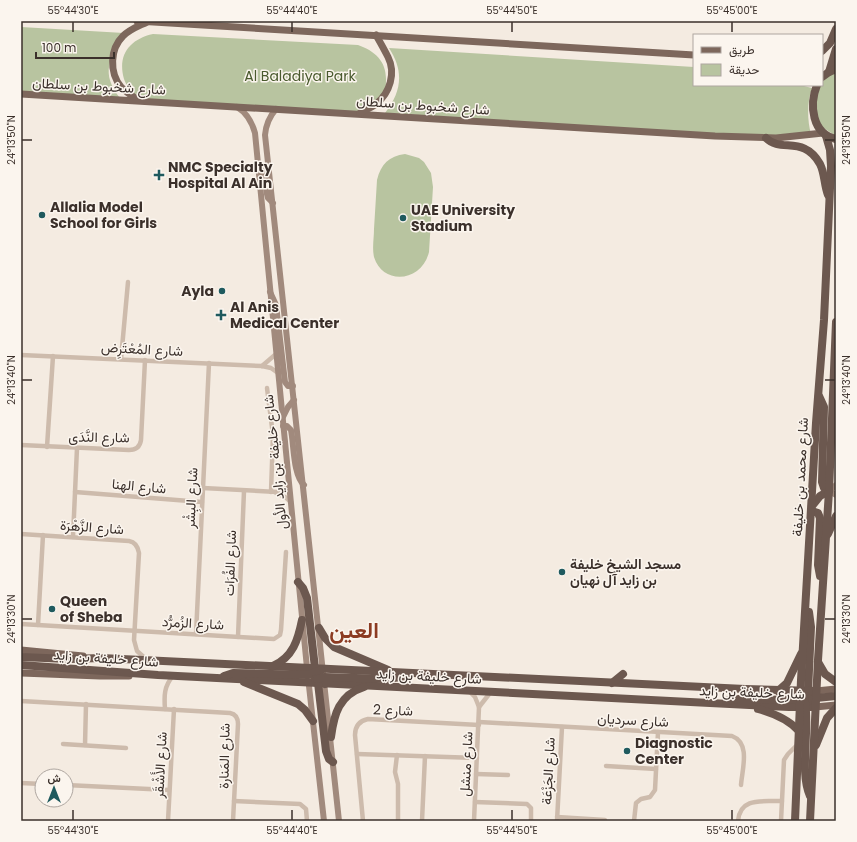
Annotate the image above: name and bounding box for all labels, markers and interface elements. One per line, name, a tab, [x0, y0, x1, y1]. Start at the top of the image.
text: 55°44'30"E	[47, 3, 99, 18]
text: 55°44'40"E	[266, 3, 318, 18]
text: 55°44'50"E	[486, 3, 538, 18]
text: 55°45'00"E	[706, 3, 758, 18]
scale bar	[36, 34, 114, 60]
legend	[693, 34, 823, 86]
text: 100 m	[42, 39, 76, 56]
text: طريق	[729, 41, 755, 58]
text: حديقة	[729, 61, 759, 78]
park label: Al Baladiya Park	[244, 66, 357, 86]
street label: شارع شخبوط بن سلطان	[32, 73, 166, 100]
street label: شارع شخبوط بن سلطان	[356, 90, 490, 121]
text: 24°13'50"N	[4, 115, 19, 165]
text: 24°13'50"N	[839, 115, 854, 165]
place label: NMC Specialty Hospital Al Ain	[168, 157, 273, 193]
marker: NMC Specialty Hospital Al Ain	[153, 169, 165, 181]
place label: Allalia Model School for Girls	[50, 197, 157, 233]
place label: UAE University Stadium	[411, 200, 515, 236]
marker: Allalia Model School for Girls	[37, 210, 47, 220]
marker: UAE University Stadium	[398, 213, 408, 223]
place label: Ayla	[181, 281, 214, 301]
marker: Ayla	[217, 286, 227, 296]
place label: Al Anis Medical Center	[230, 297, 339, 333]
marker: Al Anis Medical Center	[215, 309, 227, 321]
street label: شارع المُعْتَرِض	[100, 337, 183, 363]
text: 24°13'40"N	[4, 355, 19, 405]
text: 24°13'40"N	[839, 355, 854, 405]
street label: شارع خليفة بن زايد الأول	[258, 393, 293, 531]
street label: شارع محمد بن خليفة	[787, 417, 814, 537]
street label: شارع النَّدَى	[68, 426, 130, 449]
street label: شارع البِشْر	[179, 467, 204, 530]
street label: شارع الهنا	[111, 474, 167, 499]
street label: شارع الزَّهْرَة	[59, 515, 125, 540]
street label: شارع الفُرَات	[219, 530, 242, 596]
place label: مسجد الشيخ خليفة بن زايد آل نهيان	[570, 554, 682, 590]
marker: مسجد الشيخ خليفة بن زايد آل نهيان	[557, 567, 567, 577]
place label: Queen of Sheba	[60, 591, 123, 627]
text: 24°13'30"N	[4, 595, 19, 643]
text: 24°13'30"N	[839, 595, 854, 643]
marker: Queen of Sheba	[47, 604, 57, 614]
street label: شارع الزُمرُّد	[161, 611, 224, 636]
district label: العين	[329, 615, 379, 646]
street label: شارع خليفة بن زايد	[53, 644, 159, 673]
street label: شارع خليفة بن زايد	[376, 663, 482, 690]
street label: شارع خليفة بن زايد	[699, 680, 805, 705]
street label: شارع 2	[373, 699, 413, 722]
street label: شارع سرديان	[597, 708, 669, 733]
street label: شارع المَنارة	[213, 723, 236, 789]
street label: شارع الأَشْقَر	[148, 731, 173, 800]
street label: شارع منشل	[454, 731, 479, 797]
place label: Diagnostic Center	[635, 733, 713, 769]
street label: شارع الجَزْعَة	[536, 737, 561, 805]
marker: Diagnostic Center	[622, 746, 632, 756]
north arrow	[34, 768, 74, 808]
text: ش	[47, 770, 61, 786]
text: 55°44'30"E	[47, 823, 99, 838]
text: 55°44'40"E	[266, 823, 318, 838]
text: 55°44'50"E	[486, 823, 538, 838]
text: 55°45'00"E	[706, 823, 758, 838]

